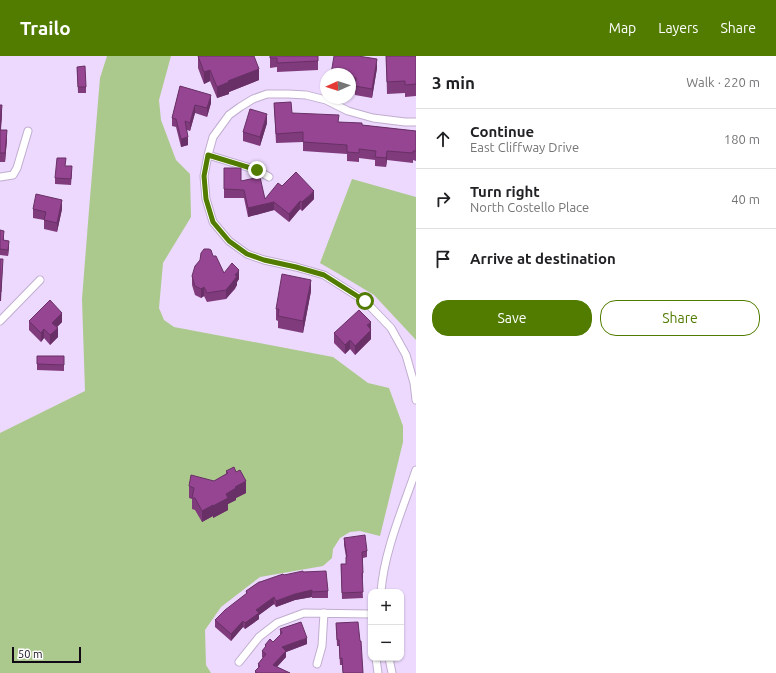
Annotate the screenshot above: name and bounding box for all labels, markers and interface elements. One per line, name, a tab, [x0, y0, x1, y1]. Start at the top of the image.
text: Trailo	[20, 17, 71, 39]
text: Map	[609, 20, 636, 36]
text: Layers	[658, 20, 698, 36]
text: Share	[720, 20, 756, 36]
north arrow	[320, 68, 356, 104]
text: 3 min	[432, 73, 475, 92]
text: Walk · 220 m	[686, 75, 760, 89]
text: Continue	[470, 123, 534, 140]
icon: ahead	[432, 128, 454, 150]
text: 180 m	[724, 132, 760, 146]
text: East Cliffway Drive	[470, 140, 579, 154]
route end	[248, 161, 266, 179]
text: Turn right	[470, 183, 540, 200]
icon: right	[432, 188, 454, 210]
text: 40 m	[731, 192, 760, 206]
text: North Costello Place	[470, 200, 589, 214]
icon: arrive	[432, 248, 454, 270]
text: Arrive at destination	[470, 250, 616, 267]
route start	[356, 292, 374, 310]
button: Save	[432, 300, 592, 336]
button: Share	[600, 300, 760, 336]
map controls	[368, 589, 404, 661]
button: +	[368, 589, 404, 625]
button: −	[368, 625, 404, 661]
scale bar	[12, 645, 81, 664]
text: 50 m	[18, 648, 42, 660]

